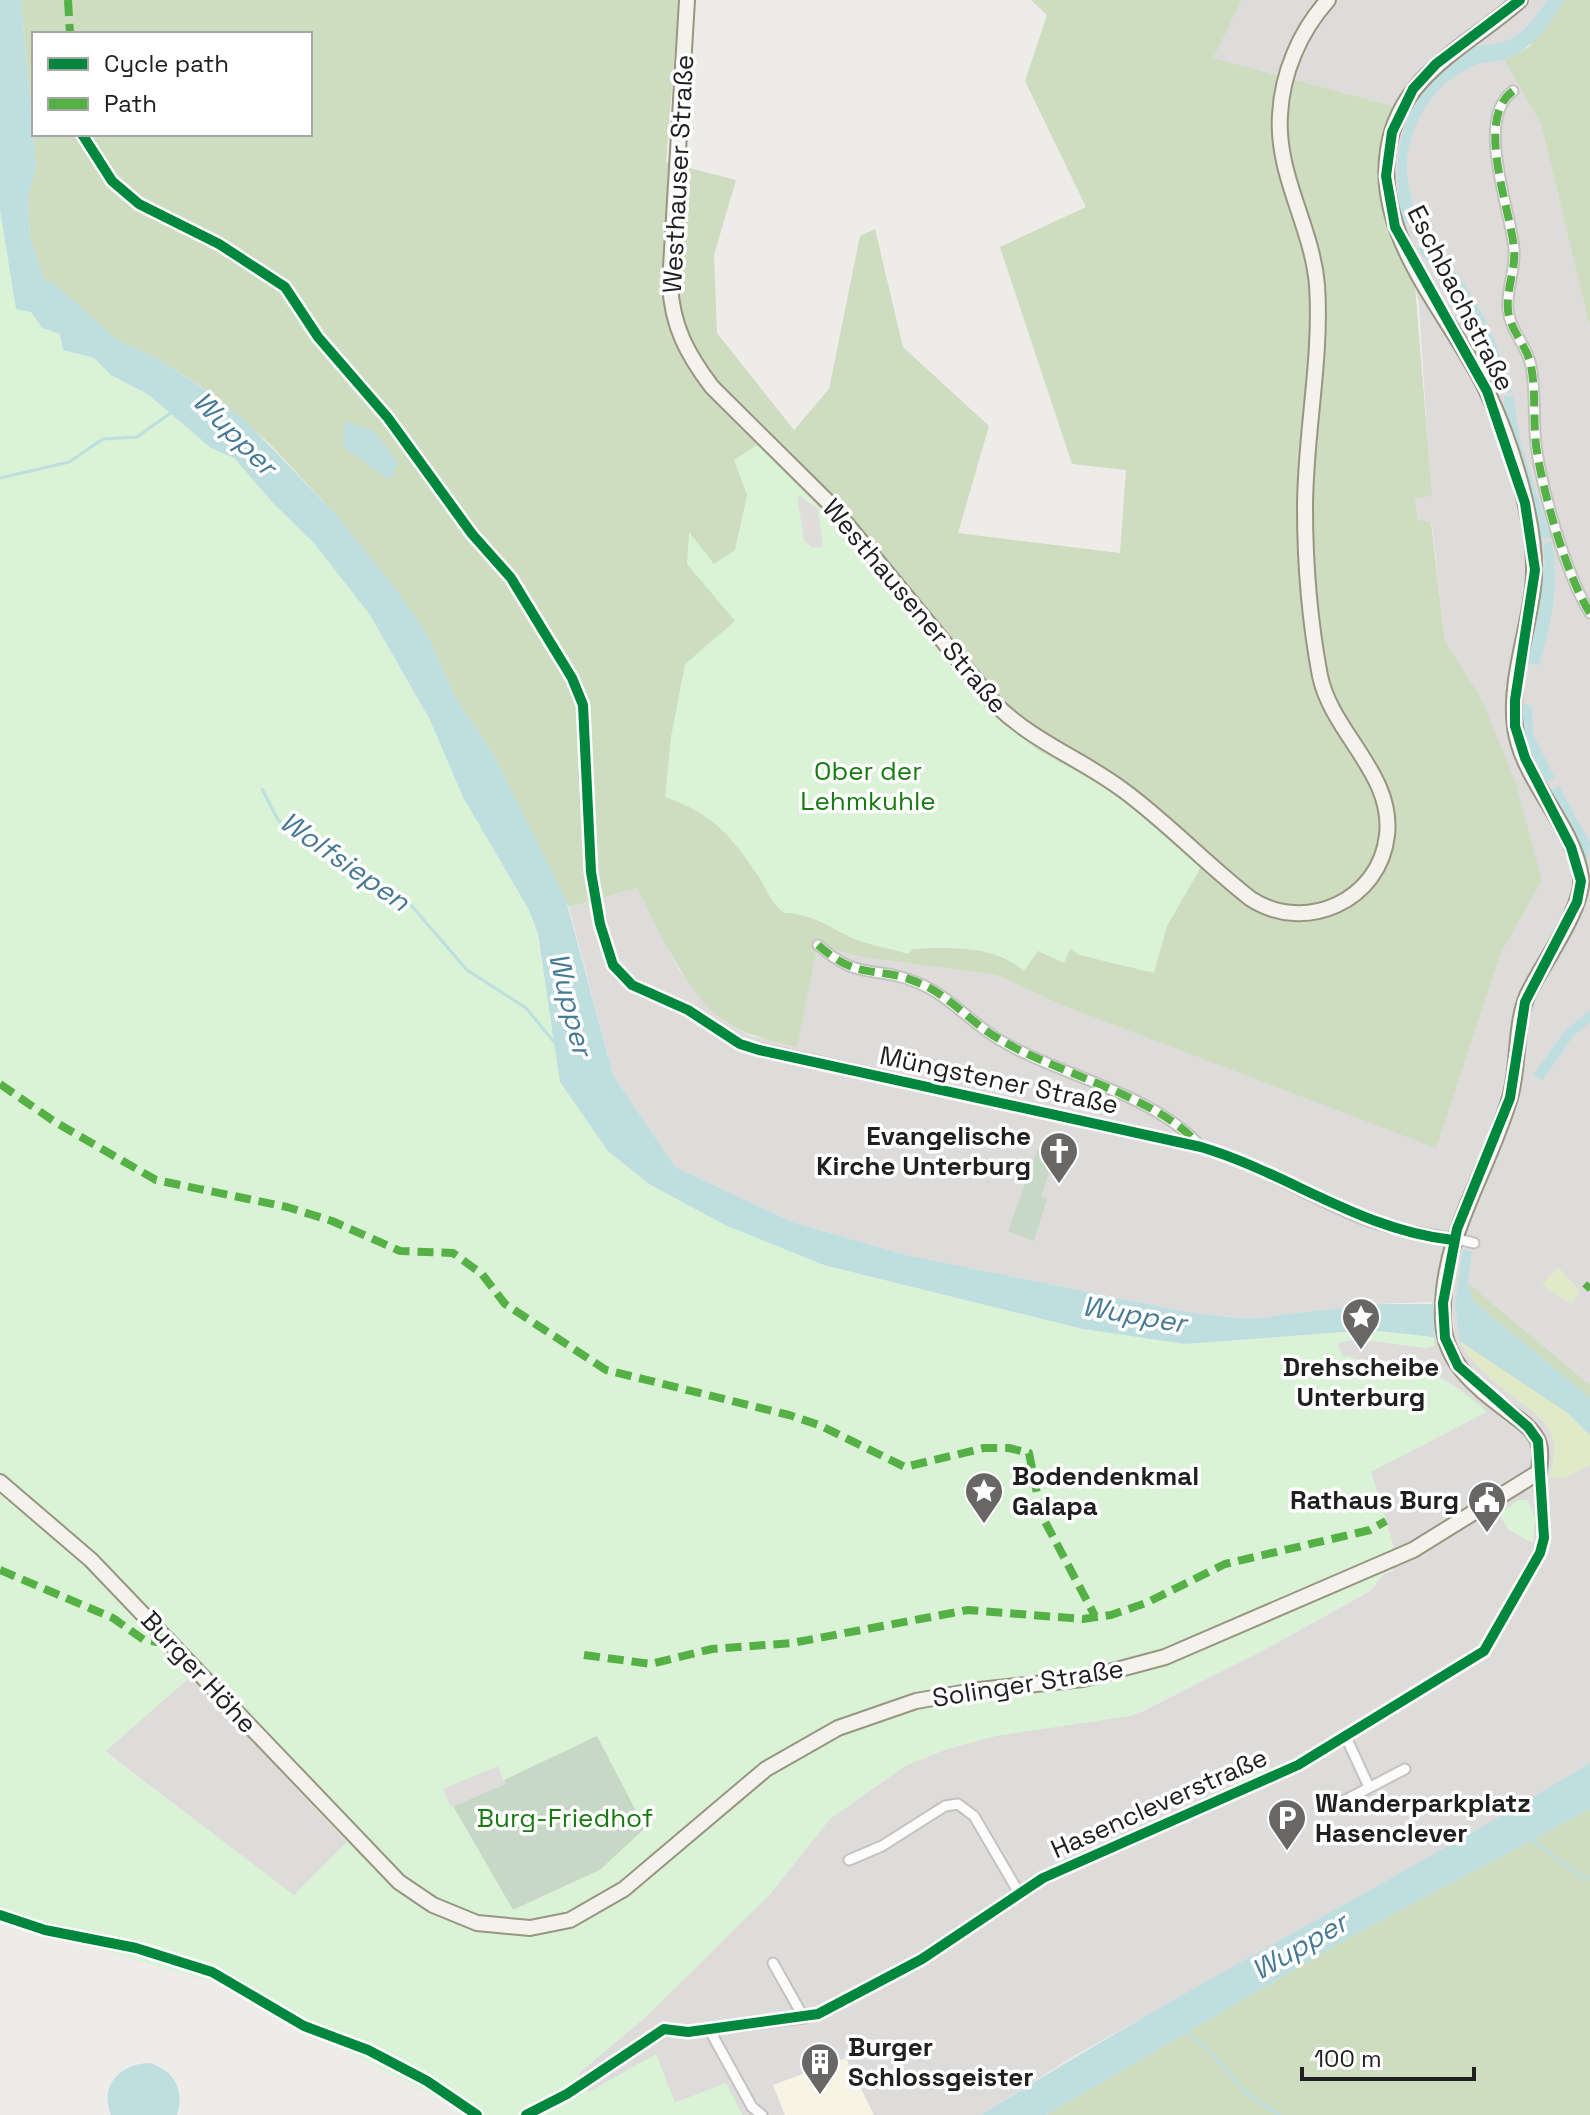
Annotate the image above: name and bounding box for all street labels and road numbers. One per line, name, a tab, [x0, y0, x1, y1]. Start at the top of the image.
street label: Westhauser Straße	[655, 54, 701, 294]
street label: Eschbachstraße	[1400, 199, 1522, 397]
street label: Westhausener Straße	[815, 491, 1015, 721]
street label: Müngstener Straße	[877, 1038, 1121, 1122]
street label: Burger Höhe	[134, 1604, 264, 1740]
street label: Solinger Straße	[930, 1651, 1126, 1715]
street label: Hasencleverstraße	[1045, 1740, 1273, 1866]

